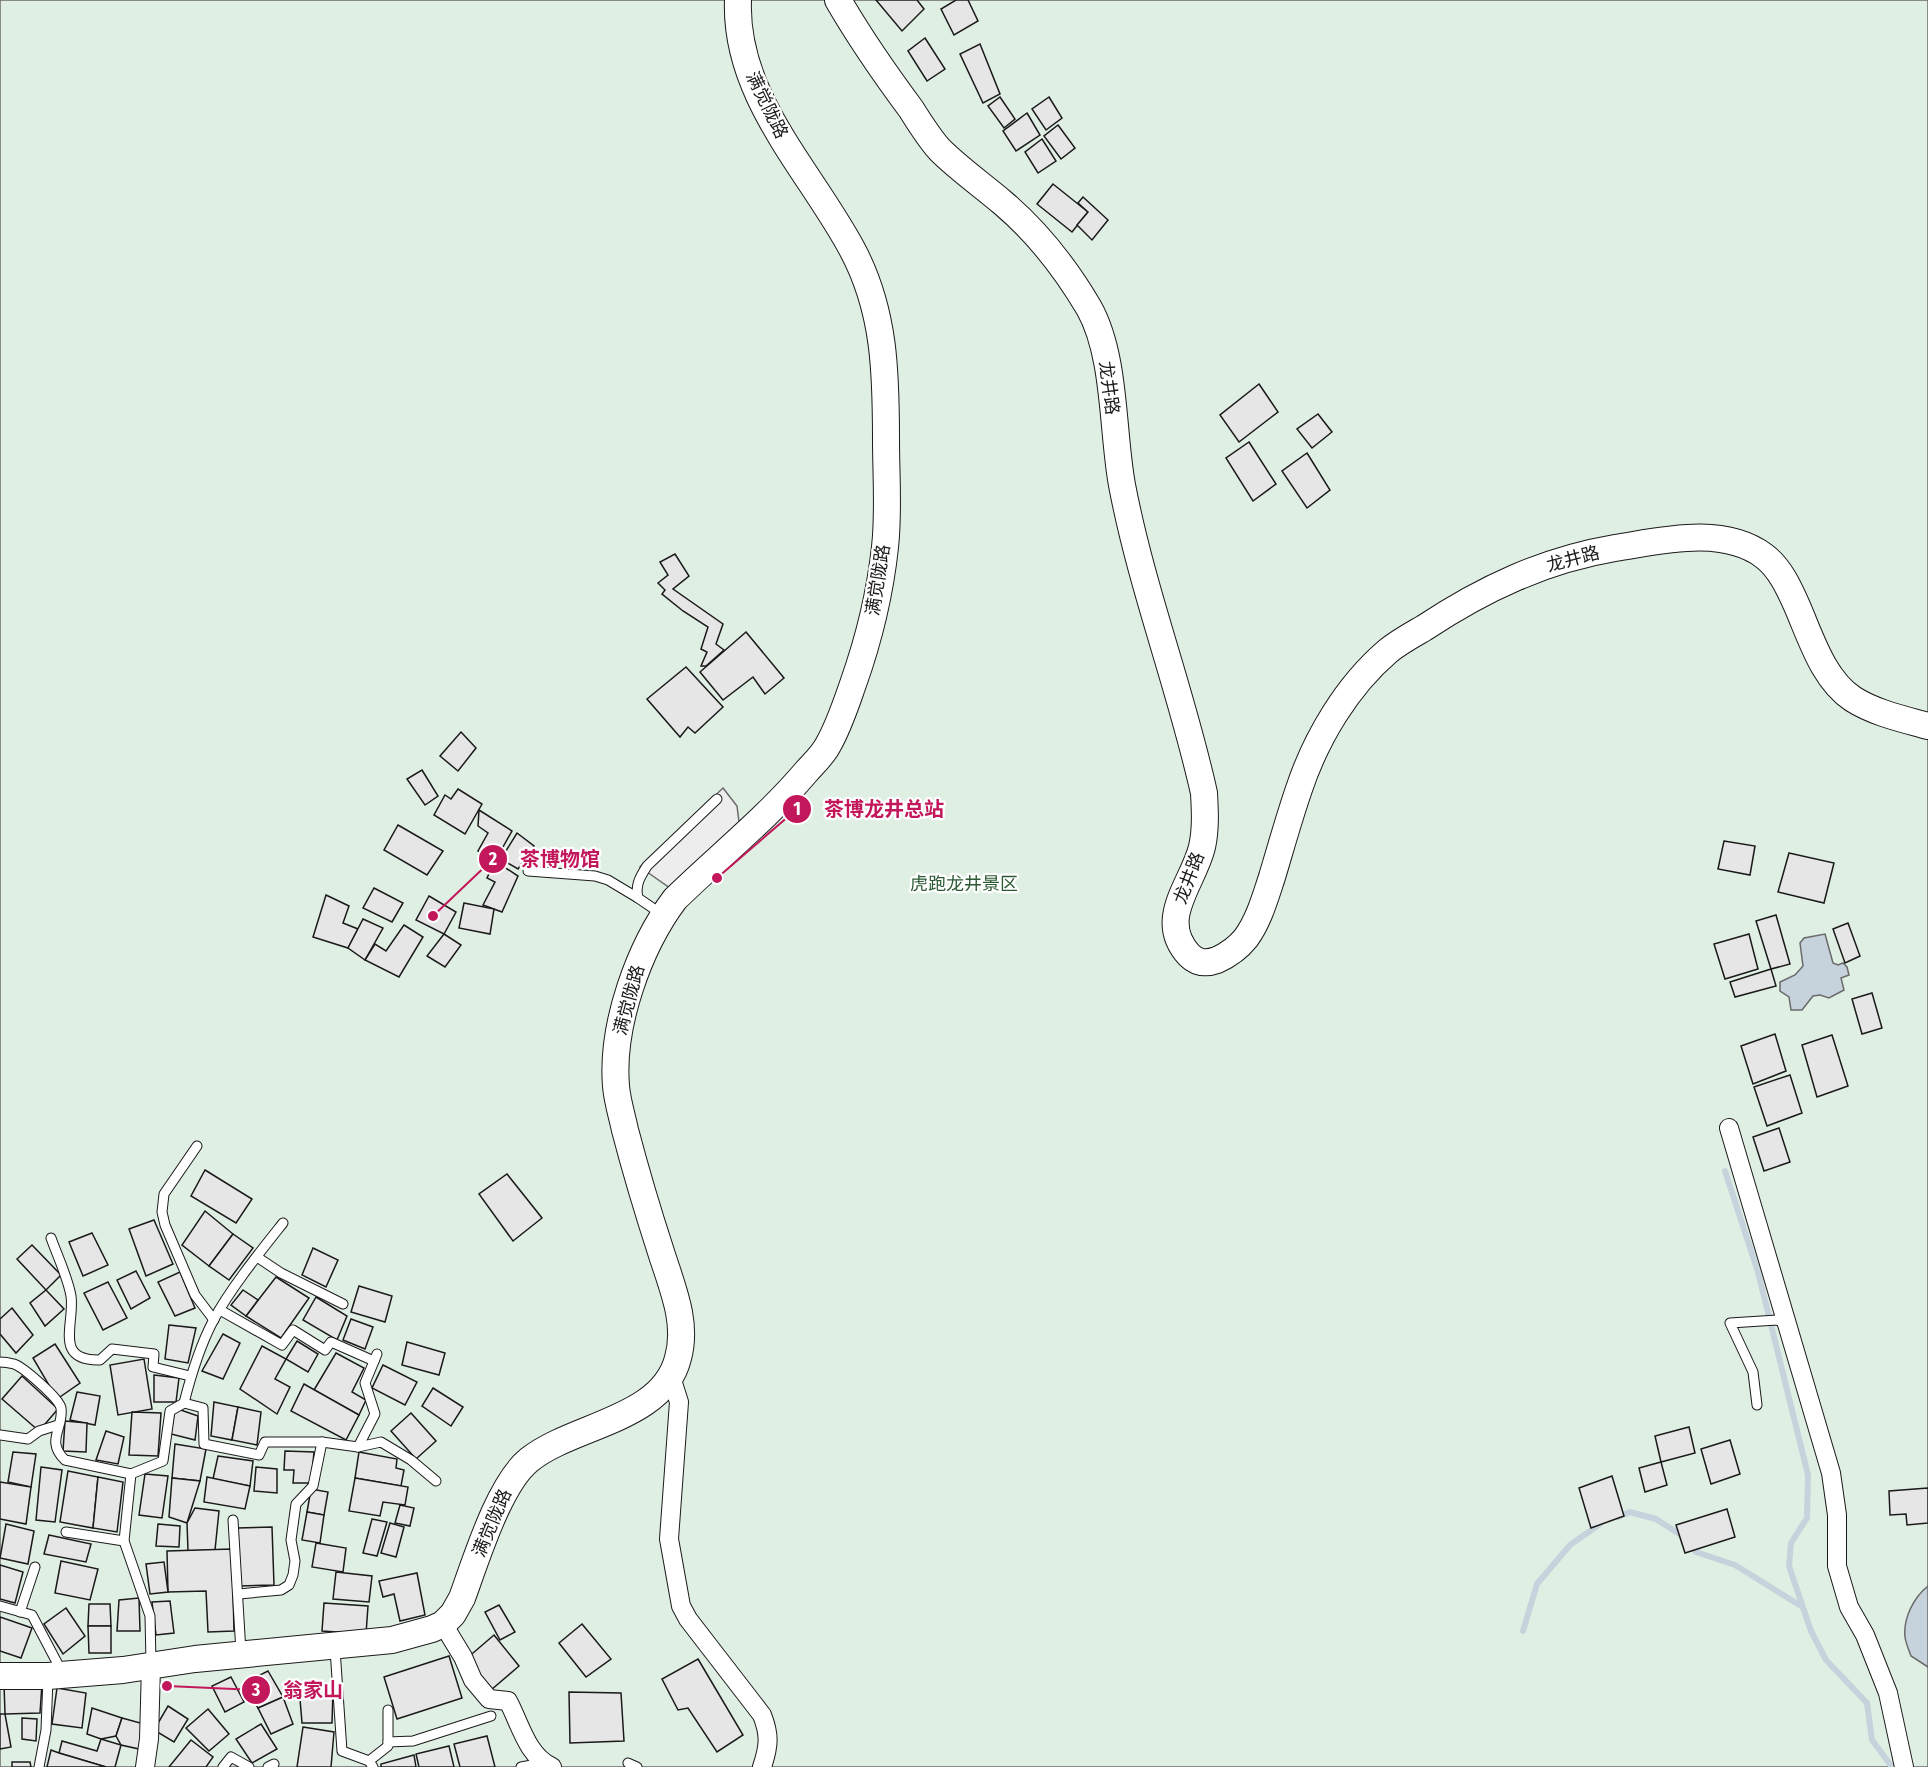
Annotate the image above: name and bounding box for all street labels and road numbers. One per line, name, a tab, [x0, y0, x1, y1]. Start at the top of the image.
street label: 满觉陇路	[741, 68, 793, 142]
street label: 龙井路	[1094, 360, 1124, 416]
street label: 龙井路	[1544, 541, 1602, 577]
street label: 满觉陇路	[862, 543, 894, 617]
street label: 龙井路	[1169, 849, 1209, 907]
street label: 满觉陇路	[609, 962, 649, 1038]
street label: 满觉陇路	[468, 1486, 516, 1560]

